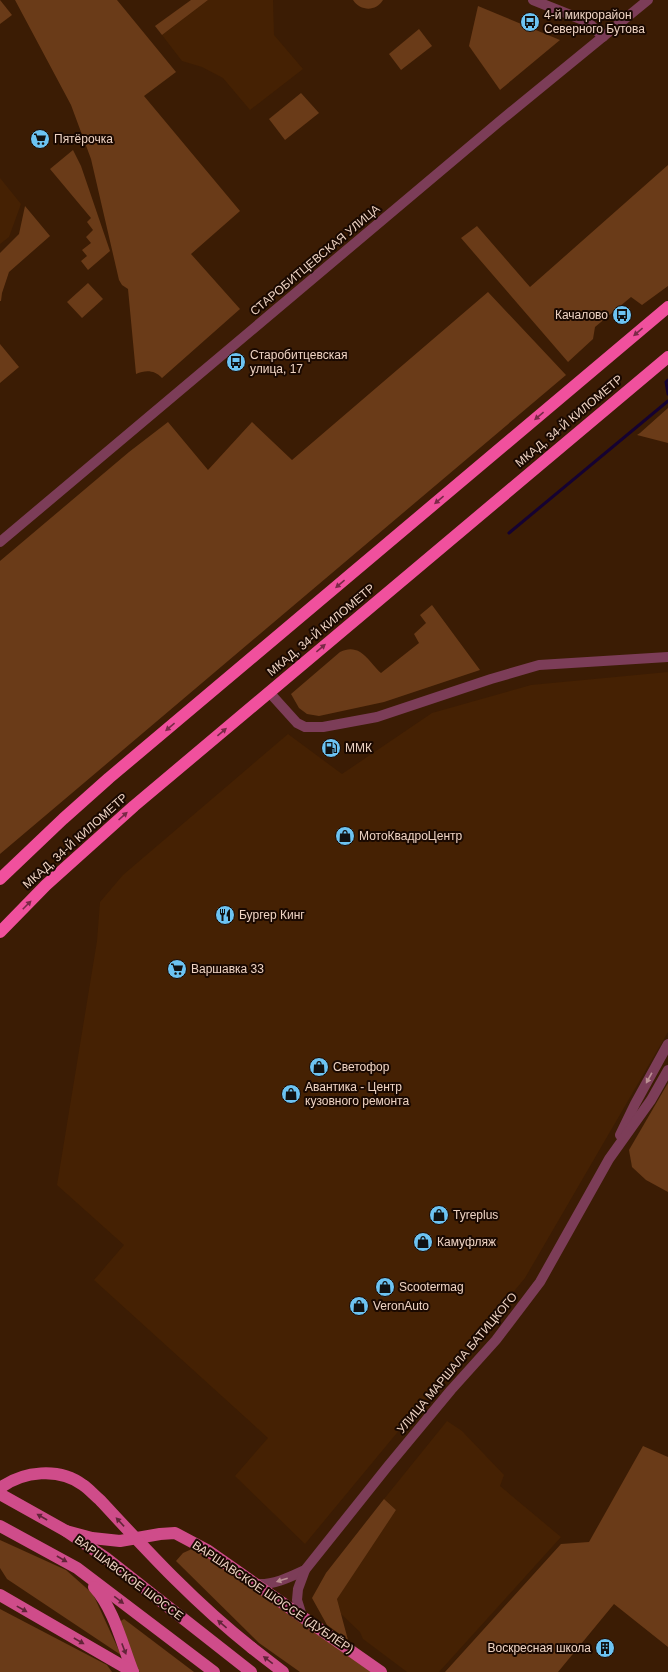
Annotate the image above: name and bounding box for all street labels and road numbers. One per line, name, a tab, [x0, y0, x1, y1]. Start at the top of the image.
street label: СТАРОБИТЦЕВСКАЯ УЛИЦА	[247, 202, 383, 318]
street label: МКАД, 34-Й КИЛОМЕТР	[512, 371, 625, 470]
street label: МКАД, 34-Й КИЛОМЕТР	[264, 580, 377, 679]
street label: МКАД, 34-Й КИЛОМЕТР	[19, 790, 130, 892]
street label: УЛИЦА МАРШАЛА БАТИЦКОГО	[394, 1290, 520, 1436]
street label: ВАРШАВСКОЕ ШОССЕ	[72, 1533, 186, 1623]
street label: ВАРШАВСКОЕ ШОССЕ (ДУБЛЁР)	[190, 1538, 356, 1656]

